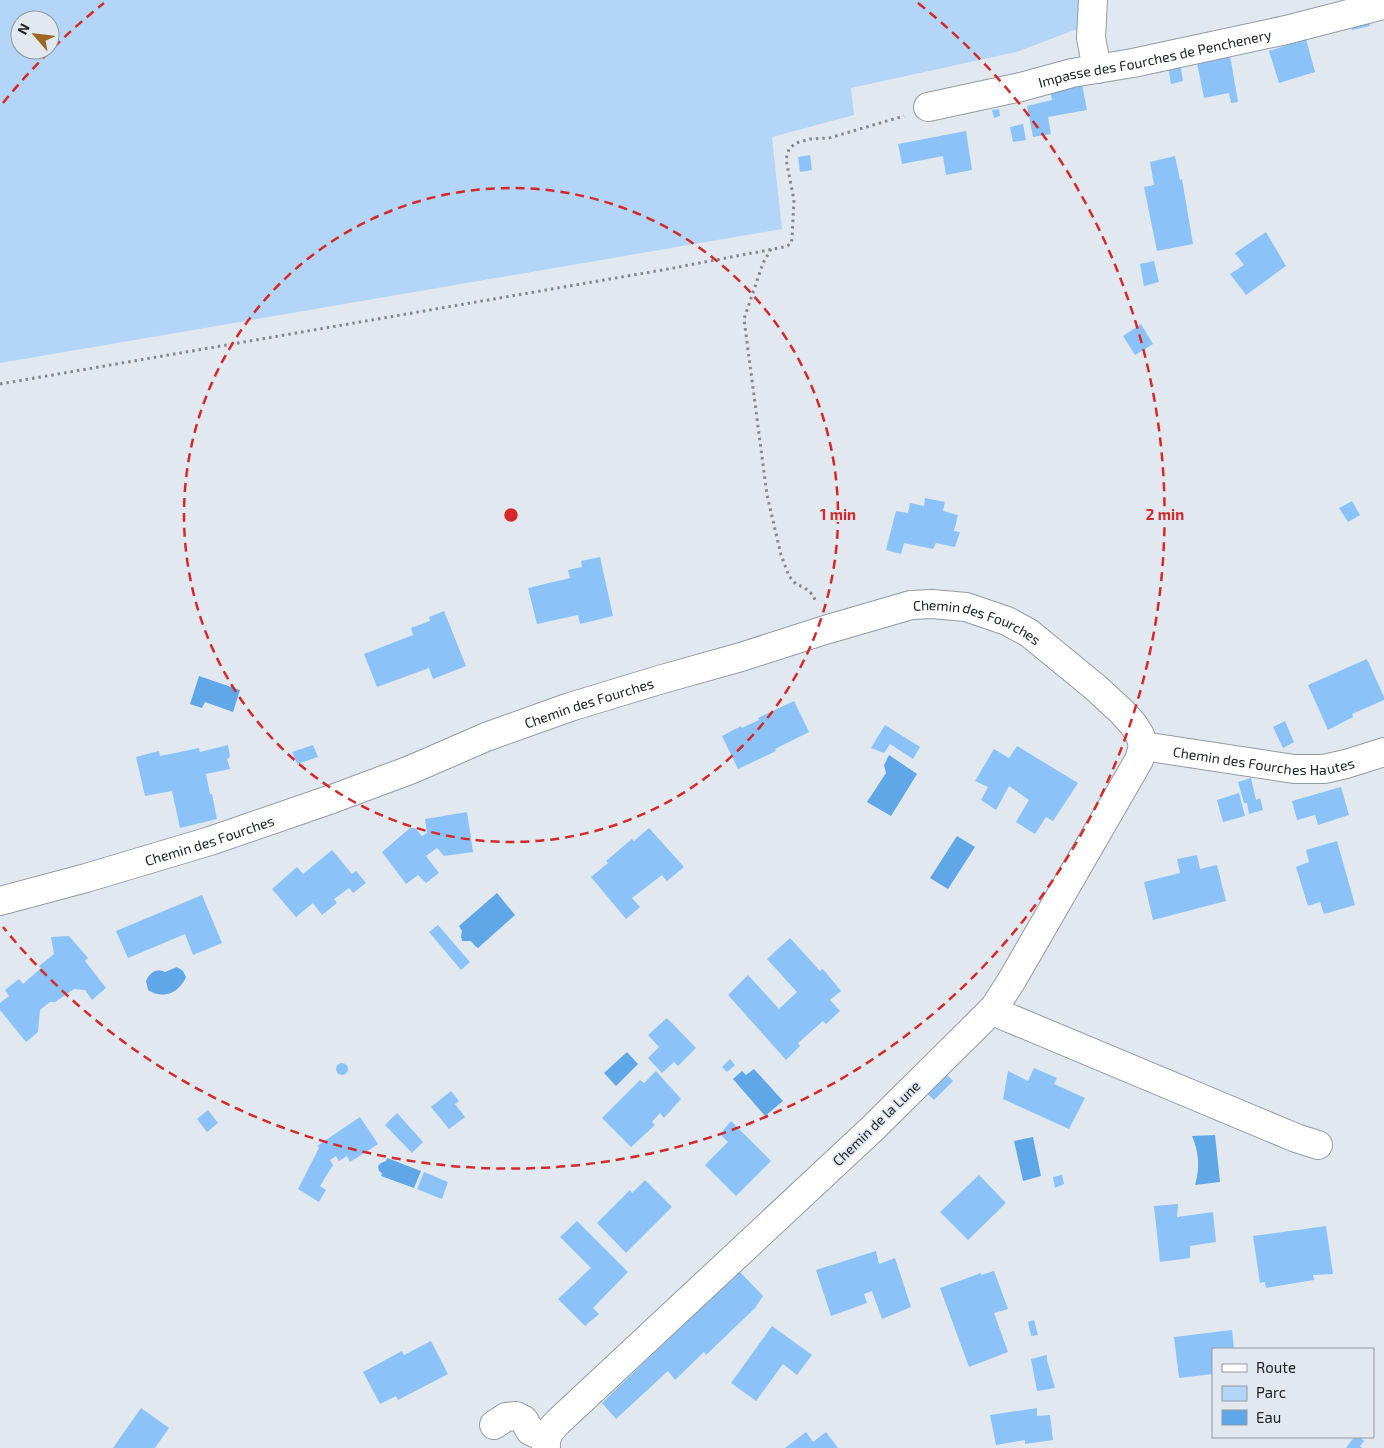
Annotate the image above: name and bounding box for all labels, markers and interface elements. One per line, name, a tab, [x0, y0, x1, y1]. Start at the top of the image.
north arrow	[10, 10, 60, 60]
text: N	[13, 20, 33, 37]
street label: Impasse des Fourches de Penchenery	[1036, 25, 1273, 90]
text: 1 min	[820, 505, 856, 523]
text: 2 min	[1146, 505, 1184, 523]
centre of rings	[502, 506, 520, 524]
street label: Chemin des Fourches	[912, 595, 1045, 648]
street label: Chemin des Fourches	[522, 674, 655, 731]
street label: Chemin des Fourches Hautes	[1172, 742, 1356, 778]
street label: Chemin des Fourches	[143, 811, 276, 869]
street label: Chemin de la Lune	[829, 1077, 923, 1169]
legend	[1212, 1348, 1374, 1438]
text: Route	[1256, 1358, 1296, 1376]
text: Parc	[1256, 1383, 1286, 1401]
text: Eau	[1256, 1408, 1281, 1426]

